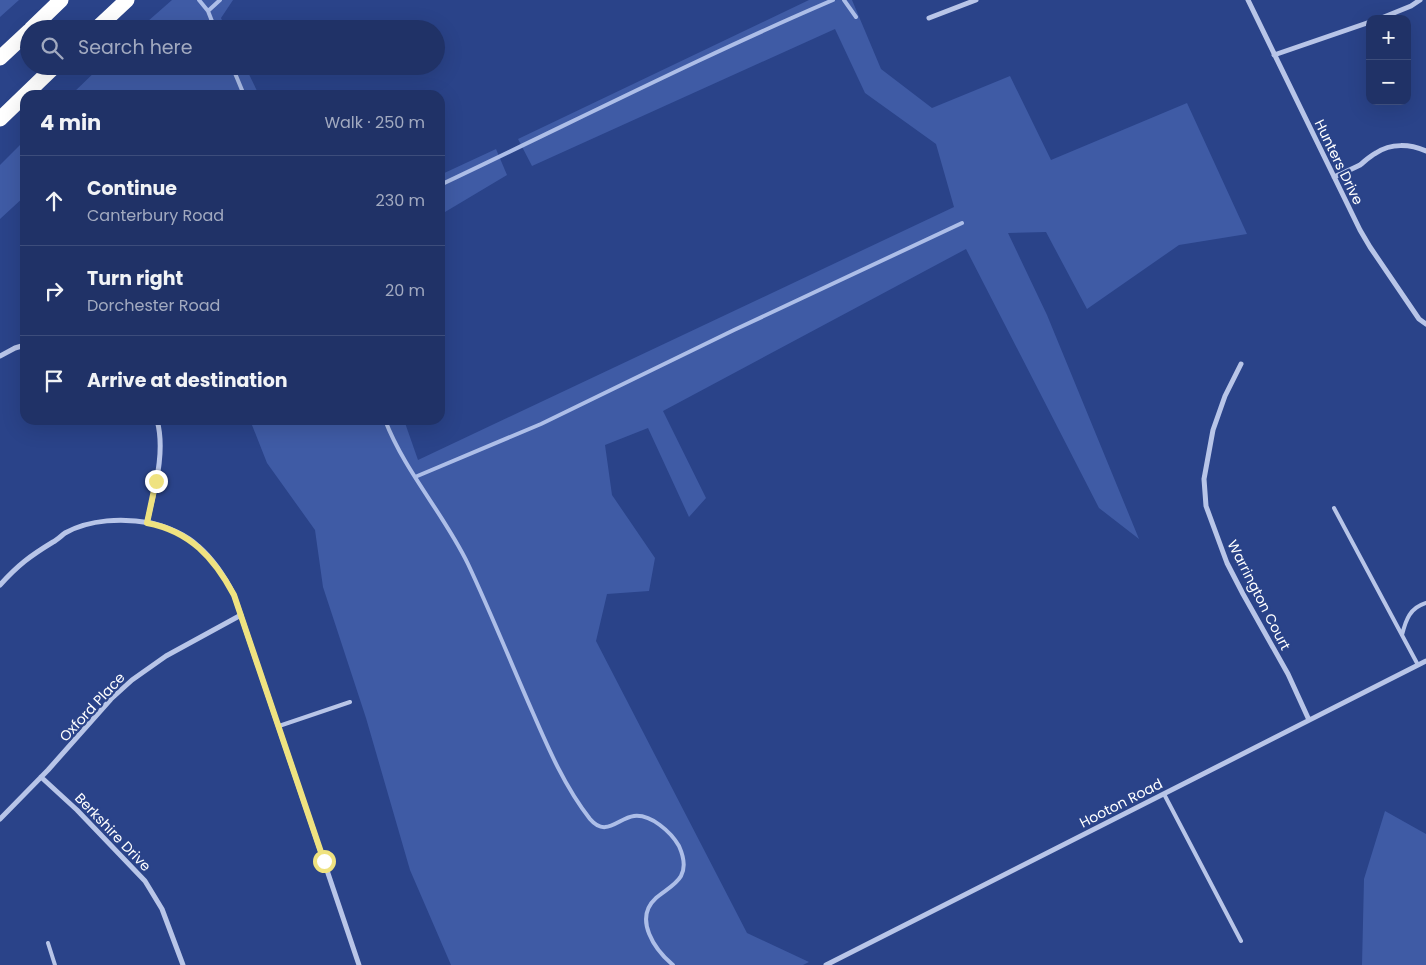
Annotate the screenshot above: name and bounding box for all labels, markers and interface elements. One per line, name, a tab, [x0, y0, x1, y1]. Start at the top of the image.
map controls	[1366, 15, 1411, 105]
button: +	[1366, 15, 1411, 60]
search box	[20, 20, 445, 75]
icon: search	[38, 34, 66, 62]
text: Search here	[78, 34, 192, 61]
button: −	[1366, 60, 1411, 105]
text: 4 min	[40, 108, 101, 137]
text: Walk · 250 m	[324, 111, 425, 134]
street label: Hunters Drive	[1310, 116, 1368, 208]
text: Continue	[87, 175, 177, 202]
icon: ahead	[40, 187, 68, 215]
text: 230 m	[376, 189, 425, 212]
text: Canterbury Road	[87, 204, 224, 227]
text: Turn right	[87, 265, 183, 292]
icon: right	[40, 277, 68, 305]
text: 20 m	[385, 279, 425, 302]
text: Dorchester Road	[87, 294, 220, 317]
icon: arrive	[40, 367, 68, 395]
text: Arrive at destination	[87, 367, 288, 394]
route end	[145, 470, 168, 493]
street label: Warrington Court	[1223, 536, 1295, 654]
street label: Oxford Place	[55, 668, 129, 746]
street label: Hooton Road	[1076, 773, 1166, 833]
street label: Berkshire Drive	[70, 788, 156, 876]
route start	[313, 850, 336, 873]

